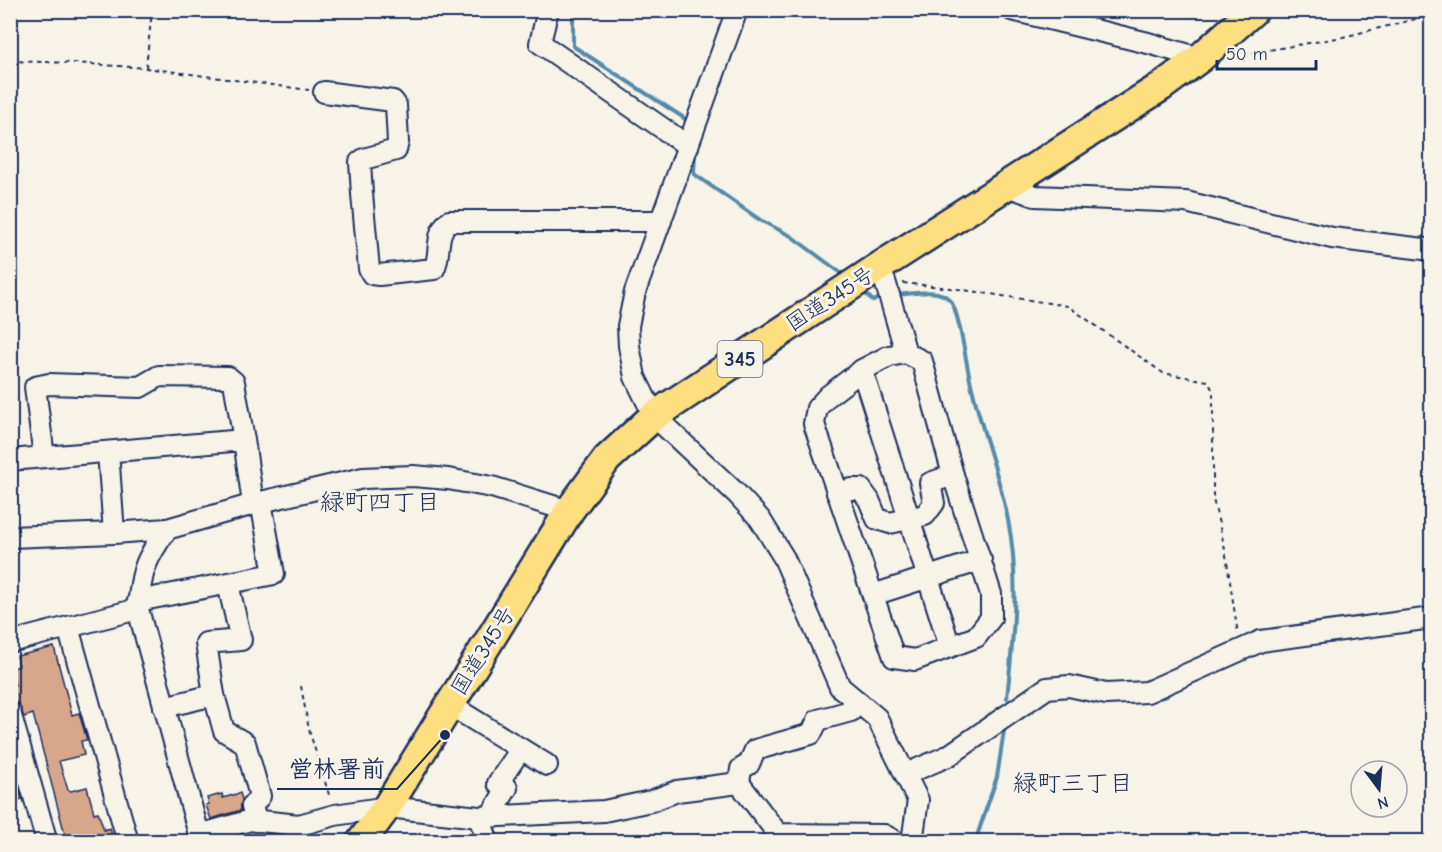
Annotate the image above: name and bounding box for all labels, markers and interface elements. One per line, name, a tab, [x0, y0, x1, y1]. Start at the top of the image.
scale bar	[1217, 33, 1316, 71]
text: 50 m	[1226, 44, 1268, 65]
street label: 国道345号	[781, 261, 879, 337]
road number: 345	[718, 341, 762, 377]
district label: 緑町四丁目	[320, 488, 440, 516]
street label: 国道345号	[446, 602, 520, 700]
callout: 営林署前	[277, 747, 397, 789]
text: 営林署前	[289, 755, 385, 783]
north arrow	[1349, 759, 1409, 819]
district label: 緑町三丁目	[1013, 769, 1133, 797]
text: N	[1375, 792, 1390, 813]

